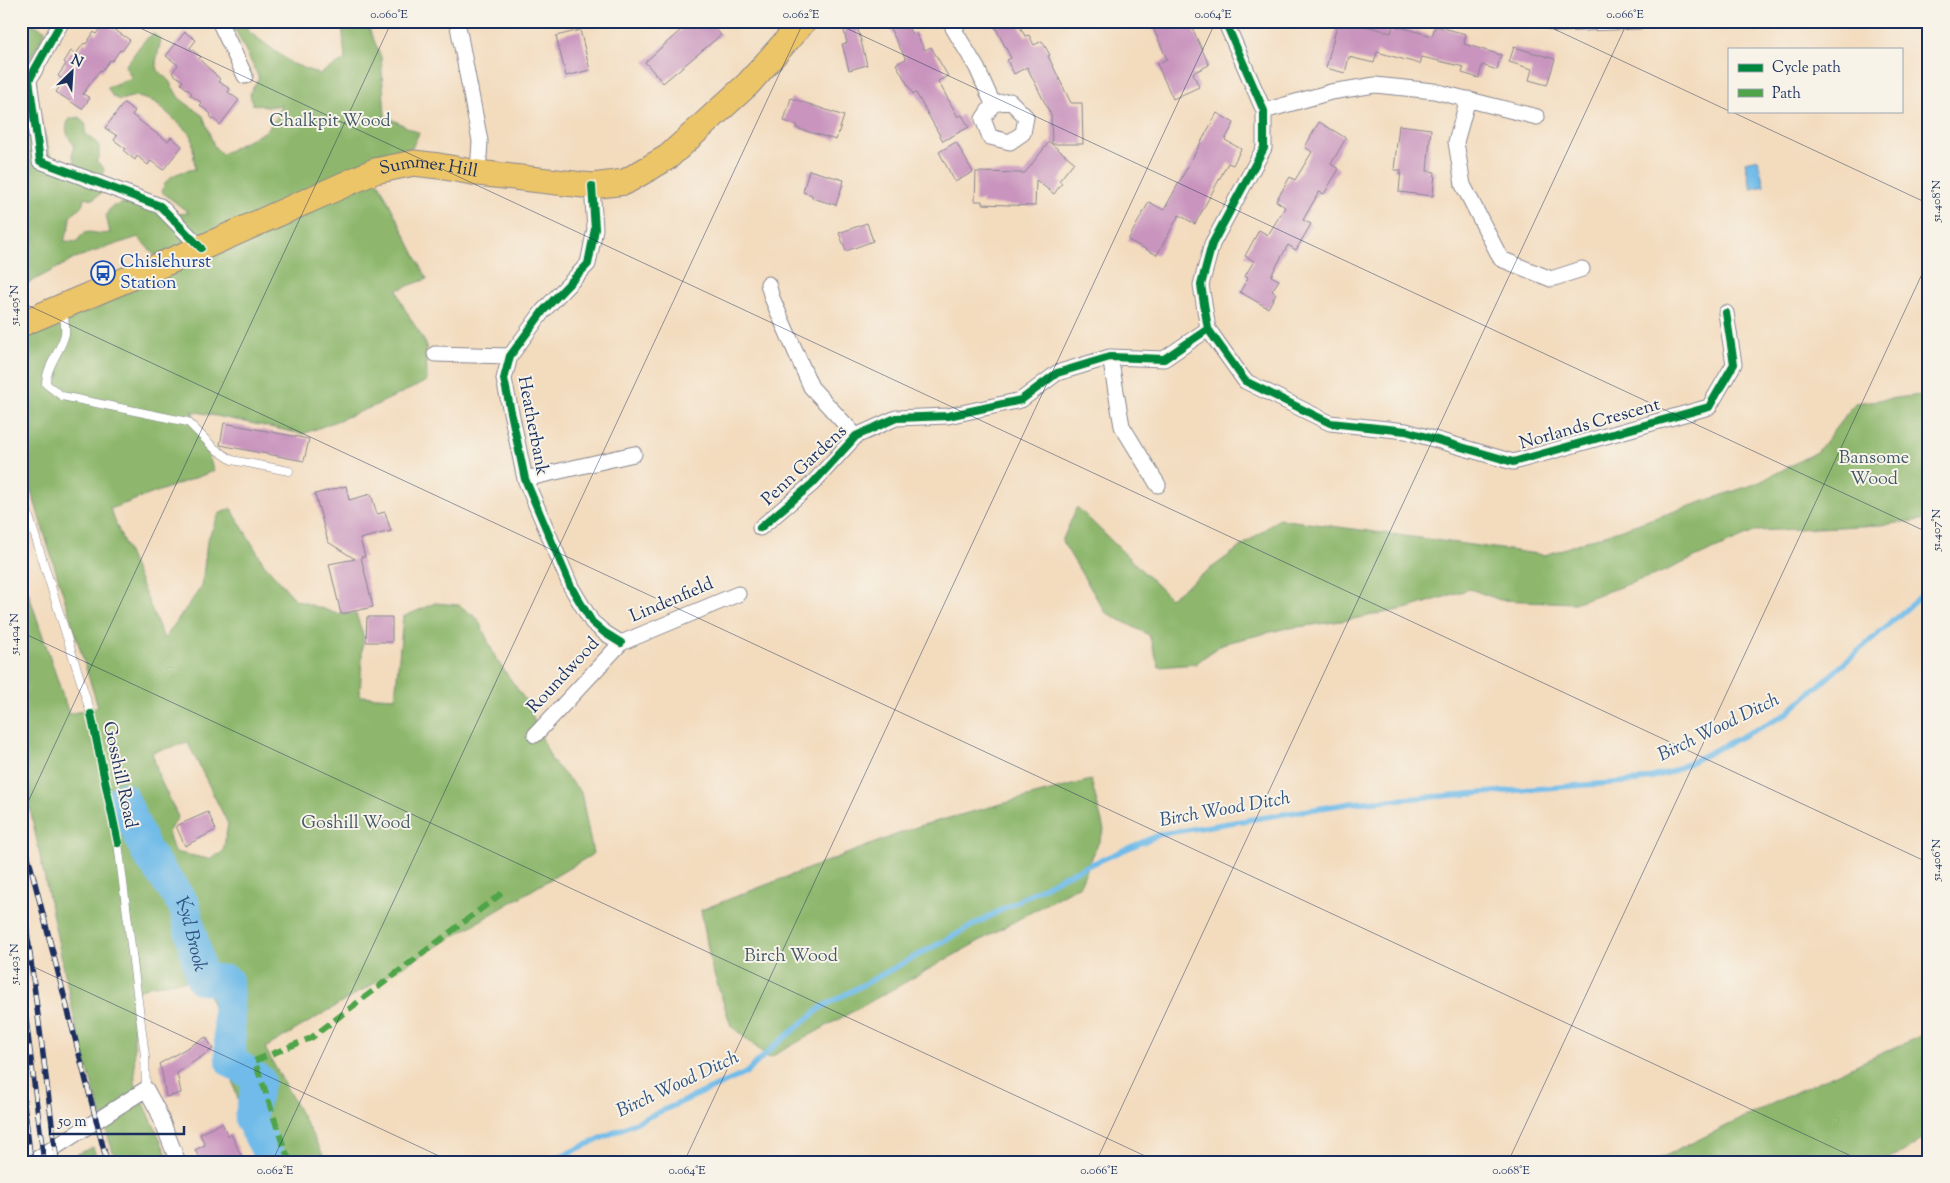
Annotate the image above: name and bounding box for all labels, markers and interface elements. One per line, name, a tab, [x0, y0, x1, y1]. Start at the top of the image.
text: 0.060°E	[370, 6, 408, 24]
text: 0.062°E	[783, 6, 820, 24]
text: 0.064°E	[1194, 6, 1232, 24]
text: 0.066°E	[1606, 6, 1644, 24]
north arrow	[48, 48, 98, 98]
legend	[1728, 48, 1902, 112]
text: N	[67, 51, 86, 73]
text: Cycle path	[1772, 58, 1841, 79]
text: Path	[1772, 84, 1801, 105]
park label: Chalkpit Wood	[269, 109, 391, 135]
street label: Summer Hill	[377, 150, 480, 186]
text: 51.408°N	[1928, 179, 1946, 223]
place label: Chislehurst Station	[120, 250, 211, 297]
bus stop icon: Chislehurst Station	[90, 260, 116, 286]
text: 51.405°N	[6, 284, 24, 326]
street label: Heatherbank	[510, 374, 554, 478]
street label: Norlands Crescent	[1517, 393, 1663, 457]
street label: Penn Gardens	[756, 419, 854, 513]
park label: Bansome Wood	[1839, 446, 1909, 493]
text: 51.407°N	[1928, 508, 1946, 552]
street label: Lindenfield	[626, 572, 718, 630]
text: 51.404°N	[6, 613, 24, 656]
street label: Roundwood	[522, 632, 606, 720]
water label: Birch Wood Ditch	[1654, 687, 1785, 769]
street label: Gosshill Road	[95, 719, 143, 831]
water label: Birch Wood Ditch	[1158, 785, 1293, 835]
park label: Goshill Wood	[301, 811, 411, 837]
text: 51.406°N	[1928, 839, 1946, 882]
water label: Kyd Brook	[168, 891, 213, 975]
text: 51.403°N	[6, 943, 24, 985]
park label: Birch Wood	[744, 944, 838, 970]
water label: Birch Wood Ditch	[612, 1045, 744, 1125]
scale bar	[50, 1103, 184, 1135]
text: 50 m	[57, 1112, 87, 1133]
text: 0.062°E	[257, 1162, 294, 1180]
text: 0.064°E	[668, 1162, 706, 1180]
text: 0.066°E	[1080, 1162, 1118, 1180]
text: 0.068°E	[1492, 1162, 1530, 1180]

